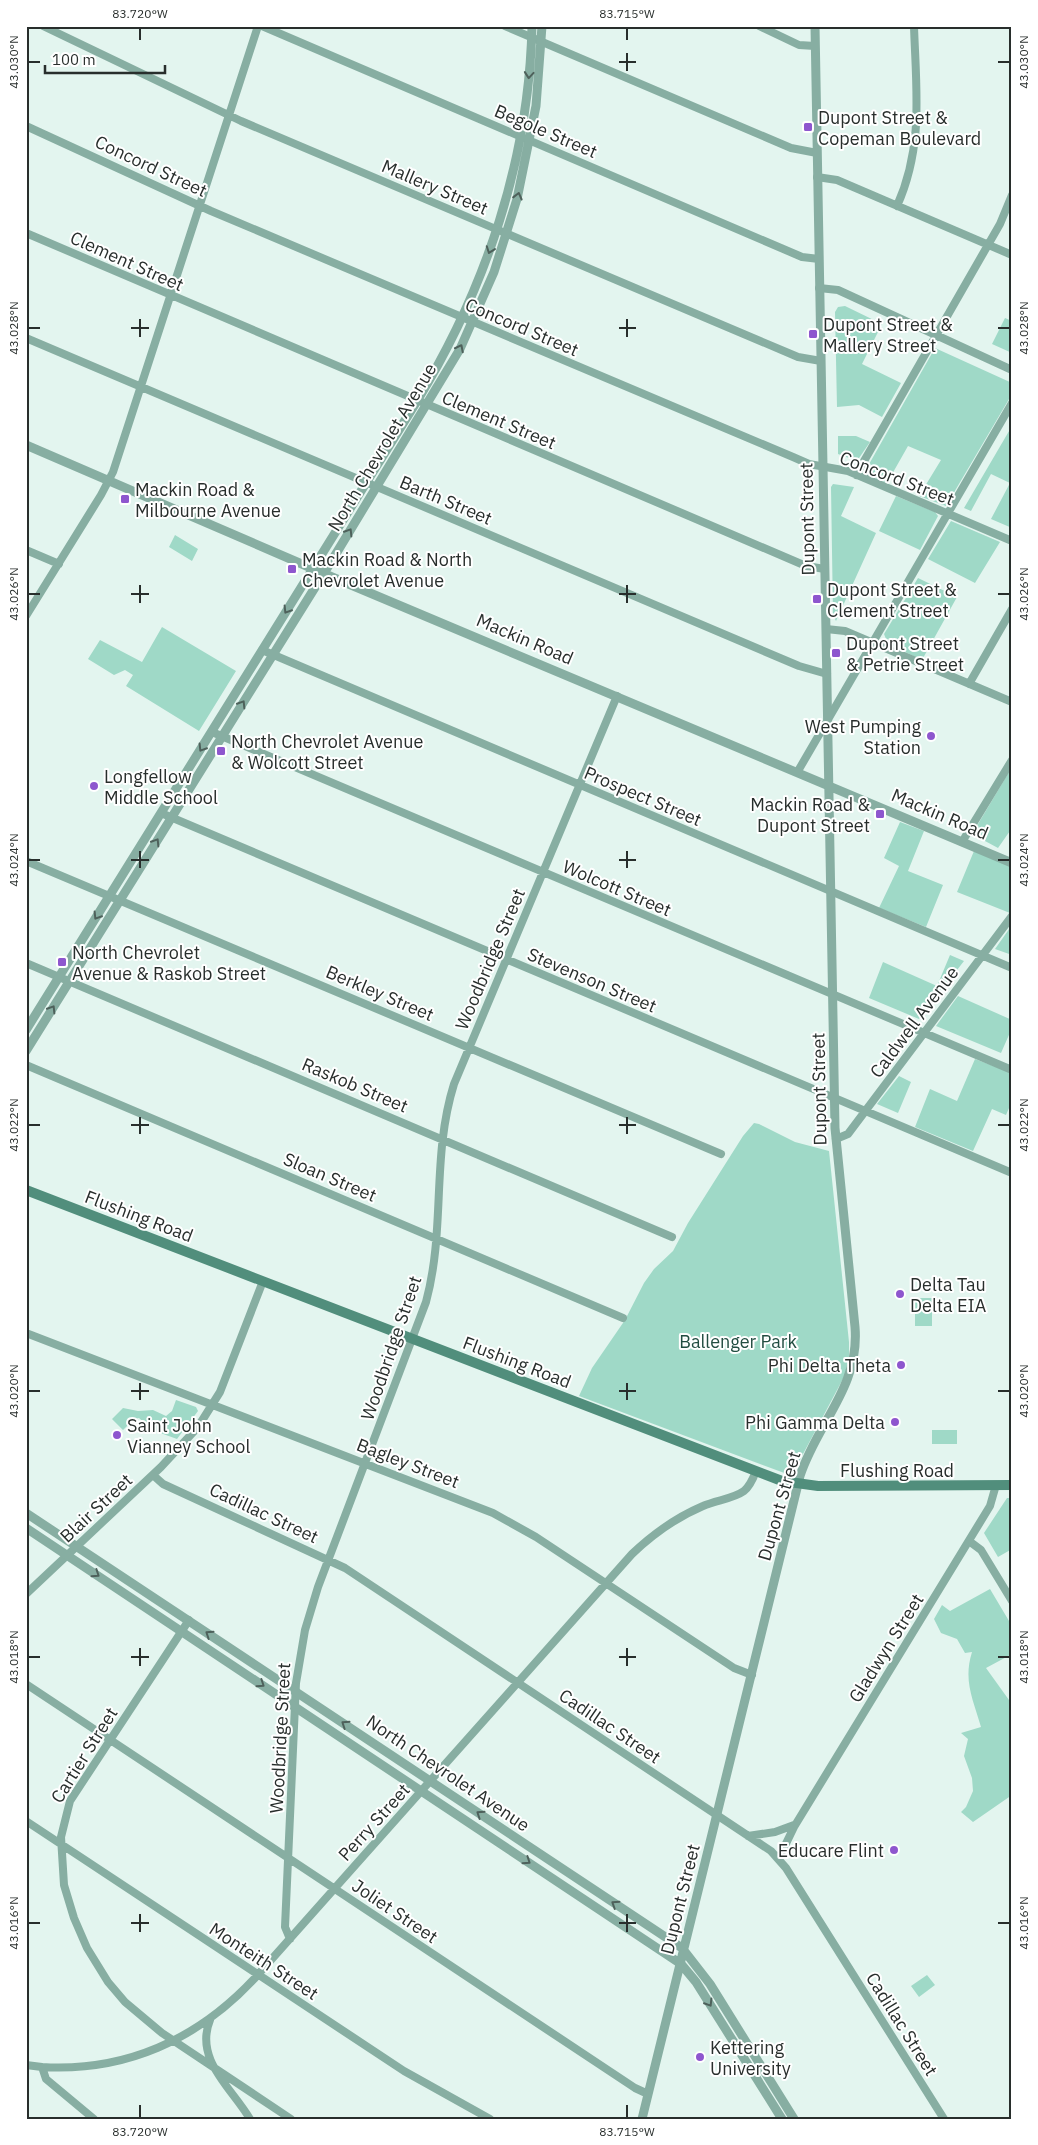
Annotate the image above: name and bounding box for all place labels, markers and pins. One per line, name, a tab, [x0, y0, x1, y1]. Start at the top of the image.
place label: Dupont Street & Copeman Boulevard	[818, 106, 981, 150]
marker: Dupont Street & Copeman Boulevard	[802, 121, 814, 133]
place label: Dupont Street & Mallery Street	[823, 313, 953, 357]
marker: Dupont Street & Mallery Street	[807, 328, 819, 340]
place label: Mackin Road & Milbourne Avenue	[135, 478, 281, 522]
marker: Mackin Road & Milbourne Avenue	[119, 493, 131, 505]
place label: Mackin Road & North Chevrolet Avenue	[302, 548, 472, 592]
marker: Mackin Road & North Chevrolet Avenue	[286, 563, 298, 575]
place label: Dupont Street & Clement Street	[827, 578, 957, 622]
marker: Dupont Street & Clement Street	[811, 593, 823, 605]
place label: Dupont Street & Petrie Street	[846, 632, 964, 676]
marker: Dupont Street & Petrie Street	[830, 647, 842, 659]
place label: West Pumping Station	[805, 715, 921, 759]
place label: North Chevrolet Avenue & Wolcott Street	[231, 730, 423, 774]
marker: West Pumping Station	[925, 730, 937, 742]
marker: North Chevrolet Avenue & Wolcott Street	[215, 745, 227, 757]
place label: Longfellow Middle School	[104, 765, 218, 809]
marker: Longfellow Middle School	[88, 780, 100, 792]
place label: Mackin Road & Dupont Street	[750, 793, 870, 837]
marker: Mackin Road & Dupont Street	[874, 808, 886, 820]
place label: North Chevrolet Avenue & Raskob Street	[72, 941, 266, 985]
marker: North Chevrolet Avenue & Raskob Street	[56, 956, 68, 968]
place label: Delta Tau Delta EIA	[910, 1273, 987, 1317]
marker: Delta Tau Delta EIA	[894, 1288, 906, 1300]
place label: Phi Delta Theta	[768, 1354, 891, 1377]
marker: Phi Delta Theta	[895, 1359, 907, 1371]
place label: Phi Gamma Delta	[745, 1411, 885, 1434]
place label: Saint John Vianney School	[127, 1414, 250, 1458]
marker: Phi Gamma Delta	[889, 1416, 901, 1428]
marker: Saint John Vianney School	[111, 1429, 123, 1441]
place label: Educare Flint	[778, 1839, 884, 1862]
marker: Educare Flint	[888, 1844, 900, 1856]
place label: Kettering University	[710, 2036, 791, 2080]
marker: Kettering University	[694, 2051, 706, 2063]

